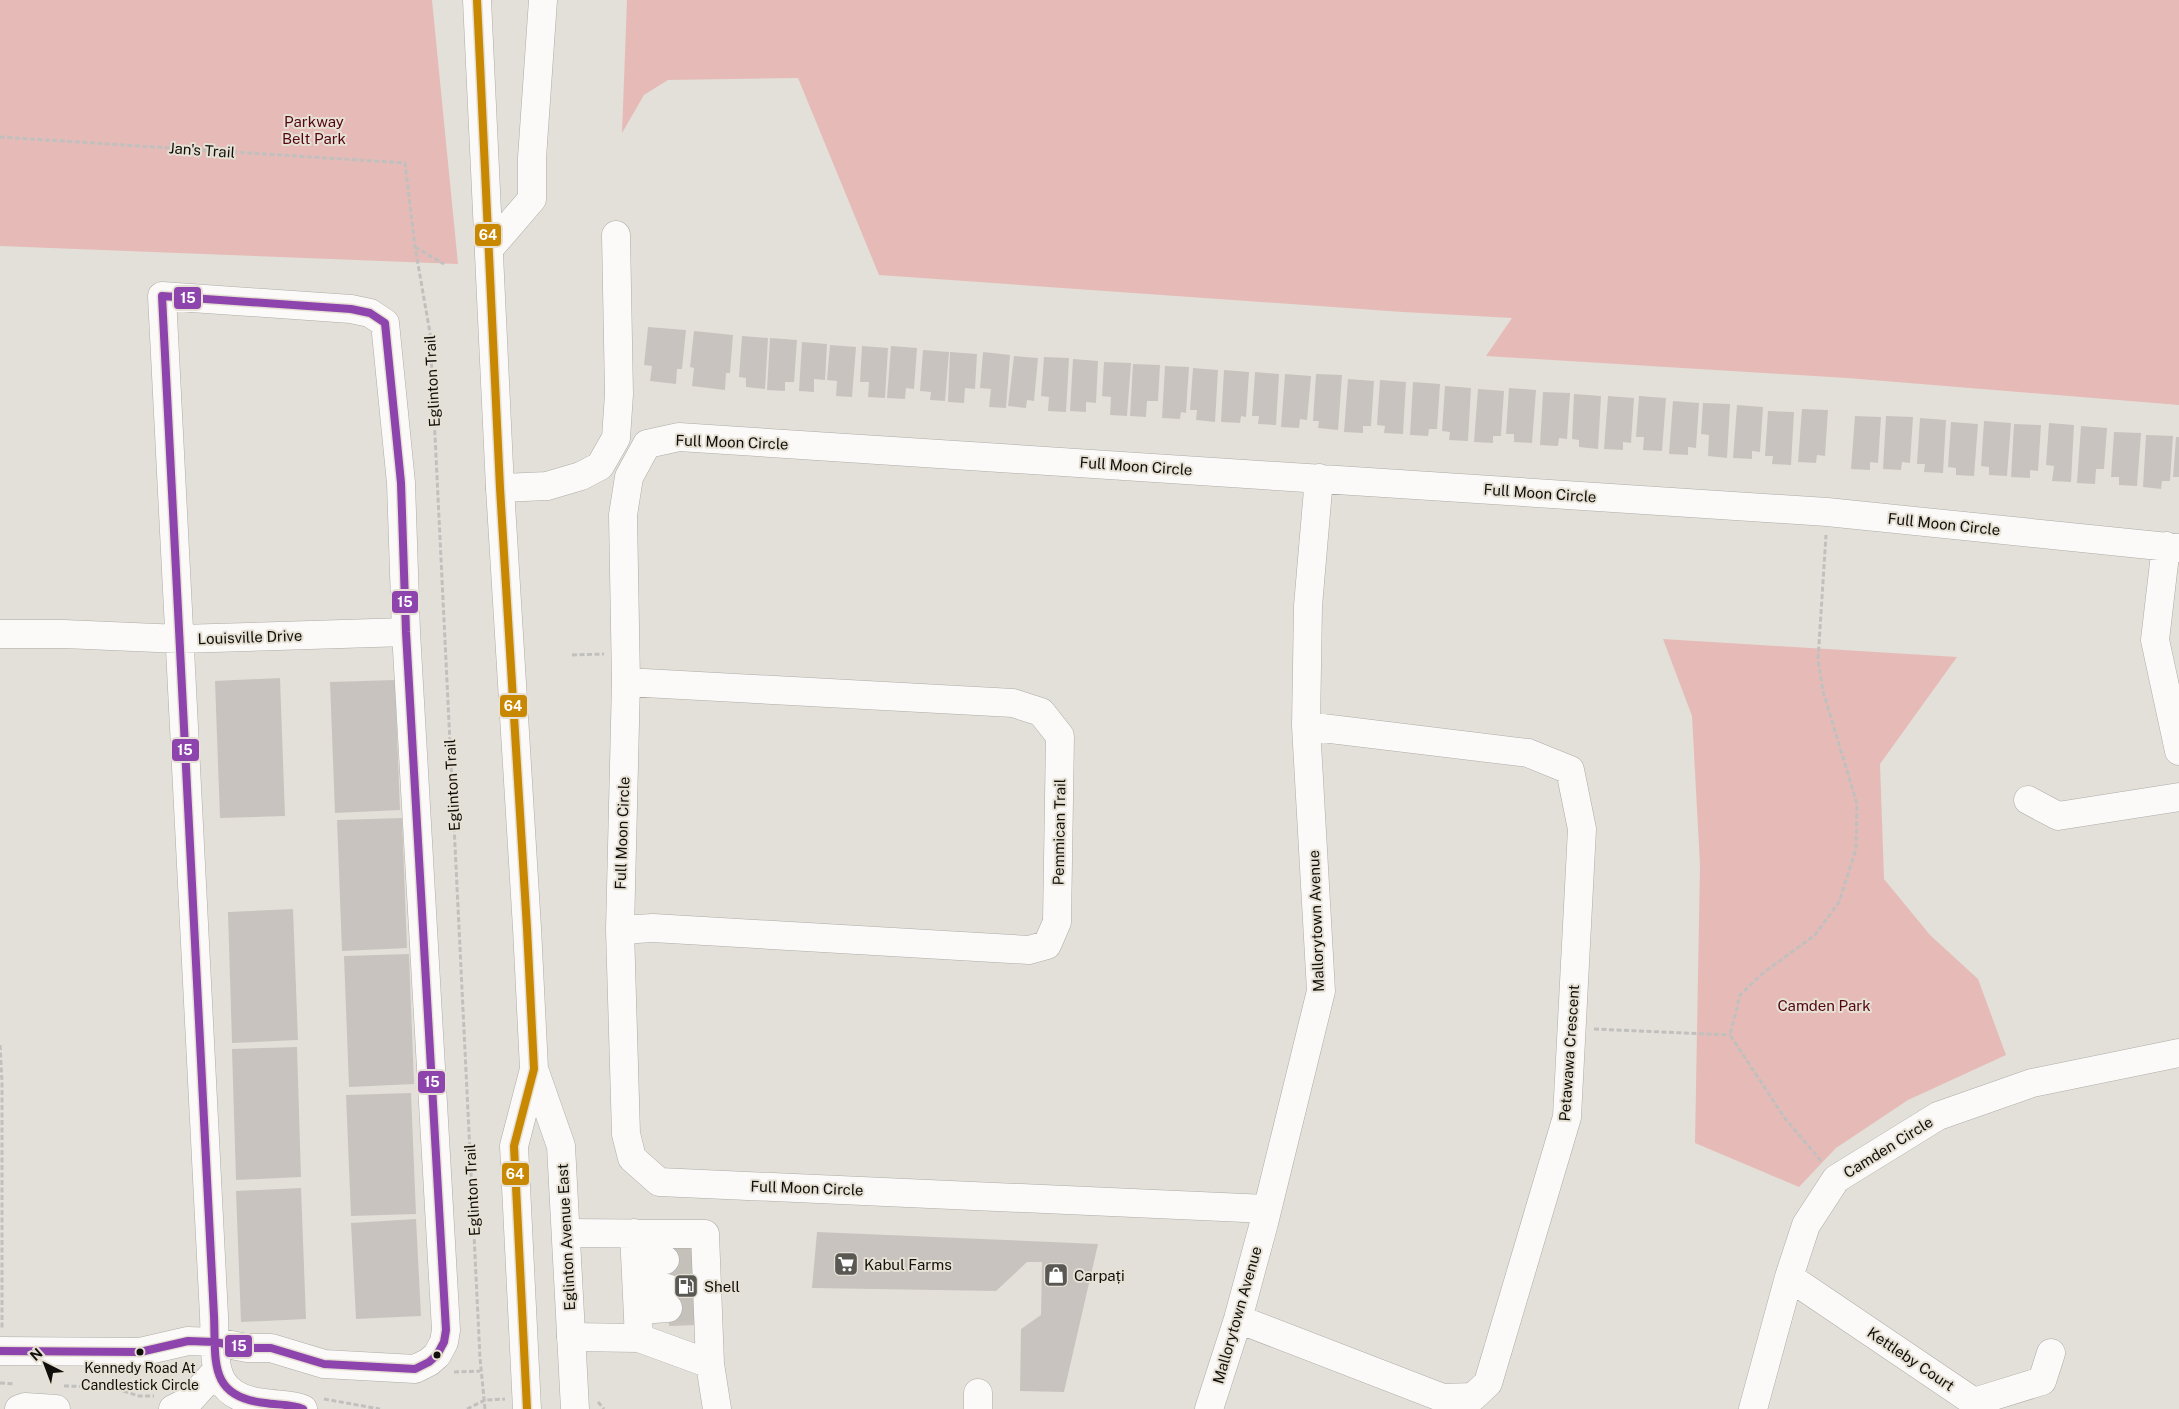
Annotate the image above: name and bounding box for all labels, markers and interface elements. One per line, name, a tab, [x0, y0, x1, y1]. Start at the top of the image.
park label: Parkway Belt Park	[282, 113, 346, 147]
street label: Jan's Trail	[168, 139, 236, 161]
line badge: 64	[474, 223, 502, 247]
text: 64	[479, 227, 497, 243]
line badge: 15	[173, 286, 202, 310]
text: 15	[180, 290, 196, 306]
street label: Eglinton Trail	[421, 335, 443, 427]
street label: Full Moon Circle	[675, 432, 789, 452]
street label: Full Moon Circle	[1079, 454, 1193, 478]
street label: Full Moon Circle	[1483, 481, 1597, 505]
street label: Full Moon Circle	[1887, 510, 2001, 538]
line badge: 15	[391, 590, 419, 614]
text: 15	[397, 594, 413, 610]
street label: Louisville Drive	[197, 627, 303, 647]
line badge: 64	[499, 694, 528, 718]
text: 64	[504, 698, 522, 714]
line badge: 15	[171, 738, 200, 762]
street label: Eglinton Trail	[441, 739, 463, 831]
text: 15	[177, 742, 193, 758]
street label: Full Moon Circle	[612, 776, 632, 890]
street label: Pemmican Trail	[1050, 778, 1068, 886]
street label: Mallorytown Avenue	[1305, 850, 1327, 992]
street label: Petawawa Crescent	[1556, 984, 1582, 1122]
park label: Camden Park	[1777, 997, 1871, 1014]
line badge: 15	[417, 1070, 446, 1094]
text: 15	[424, 1074, 440, 1090]
street label: Camden Circle	[1840, 1113, 1936, 1181]
street label: Eglinton Trail	[461, 1144, 483, 1236]
line badge: 64	[501, 1162, 530, 1186]
street label: Eglinton Avenue East	[554, 1163, 578, 1311]
text: 64	[506, 1166, 524, 1182]
street label: Full Moon Circle	[750, 1178, 864, 1198]
street label: Mallorytown Avenue	[1209, 1244, 1265, 1386]
supermarket icon: Kabul Farms	[833, 1251, 859, 1277]
place label: Kabul Farms	[864, 1256, 952, 1273]
shop icon: Carpați	[1043, 1262, 1069, 1288]
place label: Carpați	[1074, 1267, 1125, 1284]
fuel station icon: Shell	[673, 1273, 699, 1299]
place label: Shell	[704, 1278, 740, 1295]
street label: Kettleby Court	[1864, 1324, 1958, 1394]
line badge: 15	[224, 1334, 253, 1358]
text: 15	[231, 1338, 247, 1354]
north arrow	[20, 1339, 70, 1389]
text: N	[27, 1345, 46, 1364]
marker: Kennedy Road At Candlestick Circle	[135, 1347, 145, 1357]
unlabelled marker	[432, 1350, 442, 1360]
place label: Kennedy Road At Candlestick Circle	[81, 1360, 199, 1393]

